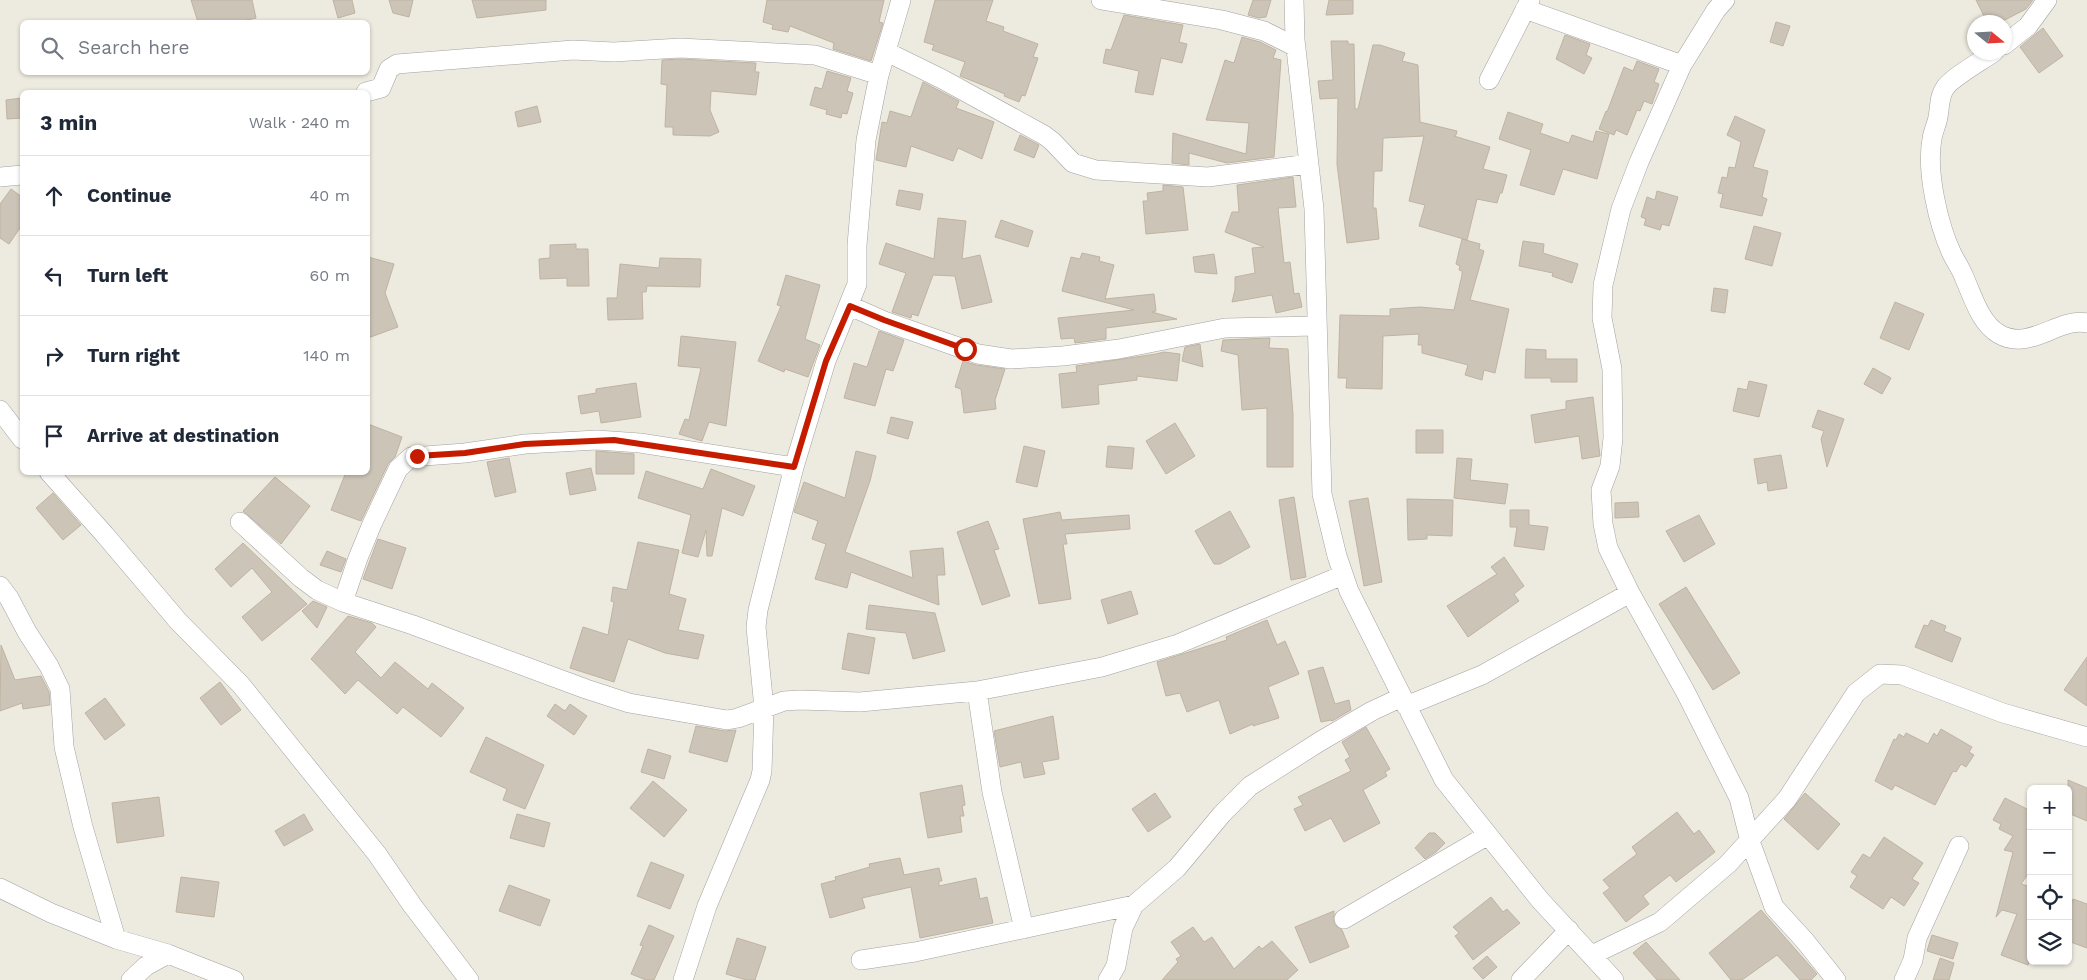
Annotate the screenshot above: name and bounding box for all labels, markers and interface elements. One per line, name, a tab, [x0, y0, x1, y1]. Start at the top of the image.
north arrow	[1967, 15, 2012, 60]
search box	[20, 20, 370, 75]
icon: search	[38, 34, 66, 62]
text: Search here	[78, 36, 189, 59]
text: 3 min	[40, 110, 97, 135]
text: Walk · 240 m	[249, 113, 350, 132]
icon: ahead	[40, 182, 68, 210]
text: Continue	[87, 184, 171, 207]
text: 40 m	[310, 186, 350, 205]
icon: left	[40, 262, 68, 290]
text: Turn left	[87, 264, 168, 287]
text: 60 m	[310, 266, 350, 285]
route start	[954, 338, 977, 361]
icon: right	[40, 342, 68, 370]
text: Turn right	[87, 344, 180, 367]
text: 140 m	[303, 346, 350, 365]
icon: arrive	[40, 422, 68, 450]
text: Arrive at destination	[87, 424, 279, 447]
route end	[406, 445, 429, 468]
map controls	[2027, 785, 2072, 965]
button: +	[2027, 785, 2072, 830]
button: −	[2027, 830, 2072, 875]
button: locate	[2027, 875, 2072, 920]
button: layers	[2027, 920, 2072, 965]

